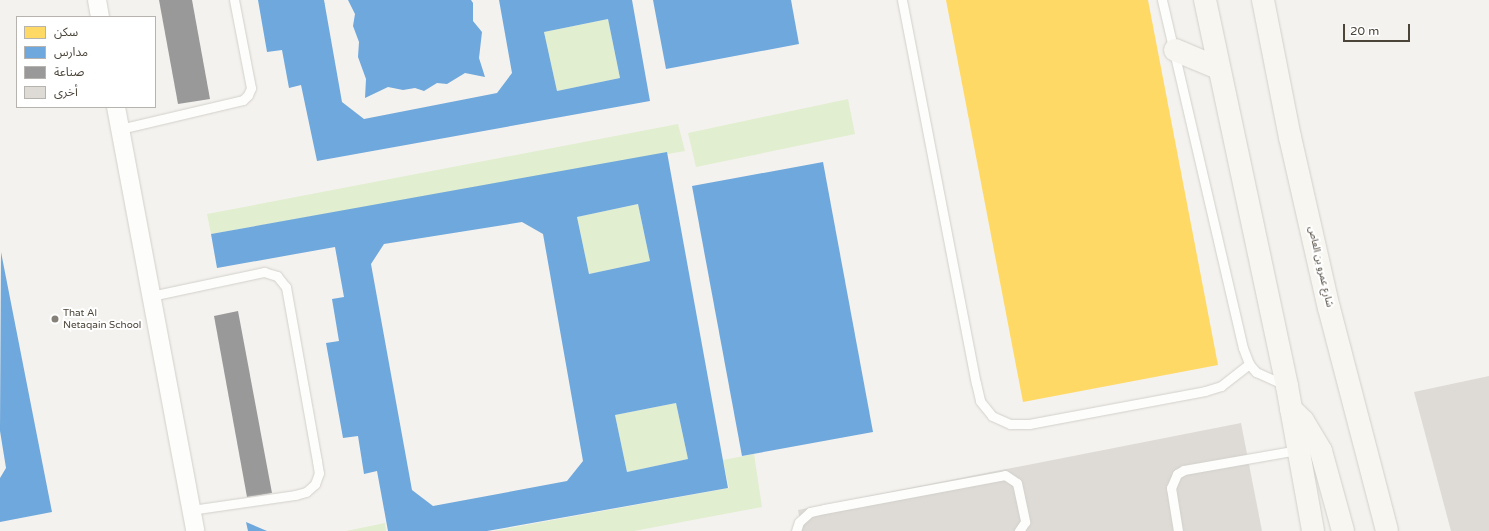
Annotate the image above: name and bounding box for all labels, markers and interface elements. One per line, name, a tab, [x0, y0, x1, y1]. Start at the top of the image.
legend	[16, 16, 156, 108]
scale bar	[1345, 16, 1412, 42]
text: 20 m	[1350, 24, 1379, 38]
text: سكن	[54, 25, 78, 39]
text: مدارس	[54, 45, 88, 59]
text: صناعة	[54, 65, 84, 79]
text: أخرى	[54, 85, 78, 99]
street label: شارع عمرو بن العاص	[1305, 225, 1335, 309]
place label: That Al Netaqain School	[63, 307, 141, 330]
marker: That Al Netaqain School	[50, 314, 60, 324]

